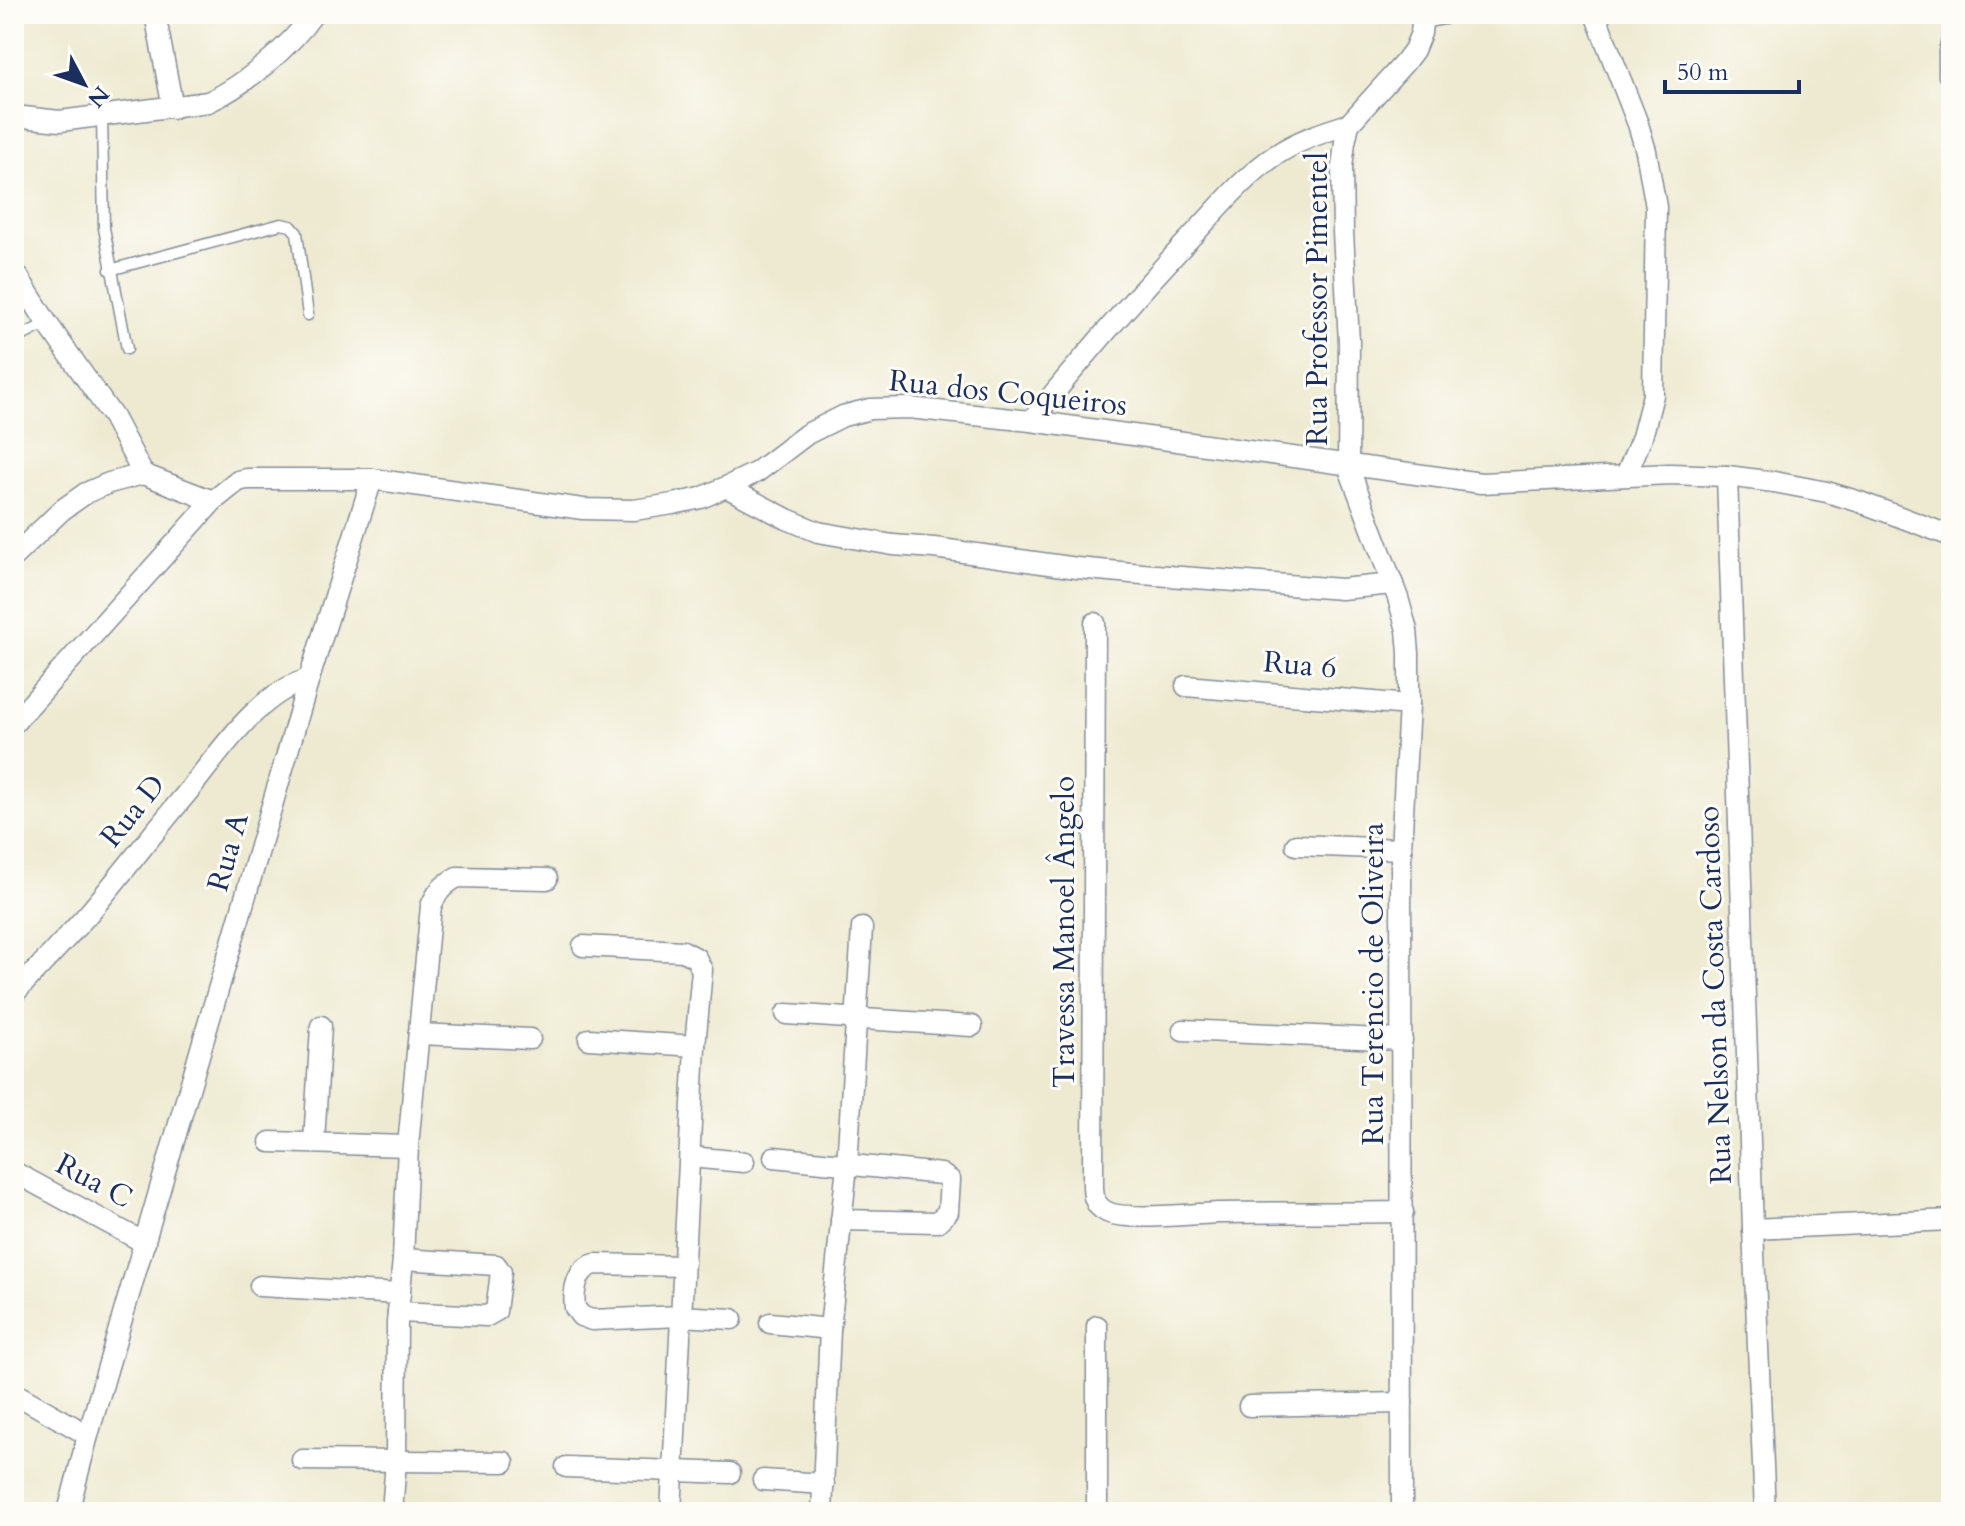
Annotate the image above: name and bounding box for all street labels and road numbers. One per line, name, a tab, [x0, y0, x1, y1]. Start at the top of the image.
street label: Rua Professor Pimentel	[1297, 152, 1338, 446]
street label: Rua dos Coqueiros	[887, 360, 1129, 426]
street label: Rua 6	[1262, 641, 1338, 689]
street label: Rua D	[91, 766, 175, 856]
street label: Travessa Manoel Ângelo	[1044, 776, 1085, 1088]
street label: Rua Nelson da Costa Cardoso	[1688, 805, 1742, 1185]
street label: Rua A	[197, 807, 259, 896]
street label: Rua Terencio de Oliveira	[1353, 823, 1394, 1145]
street label: Rua C	[49, 1144, 139, 1218]

